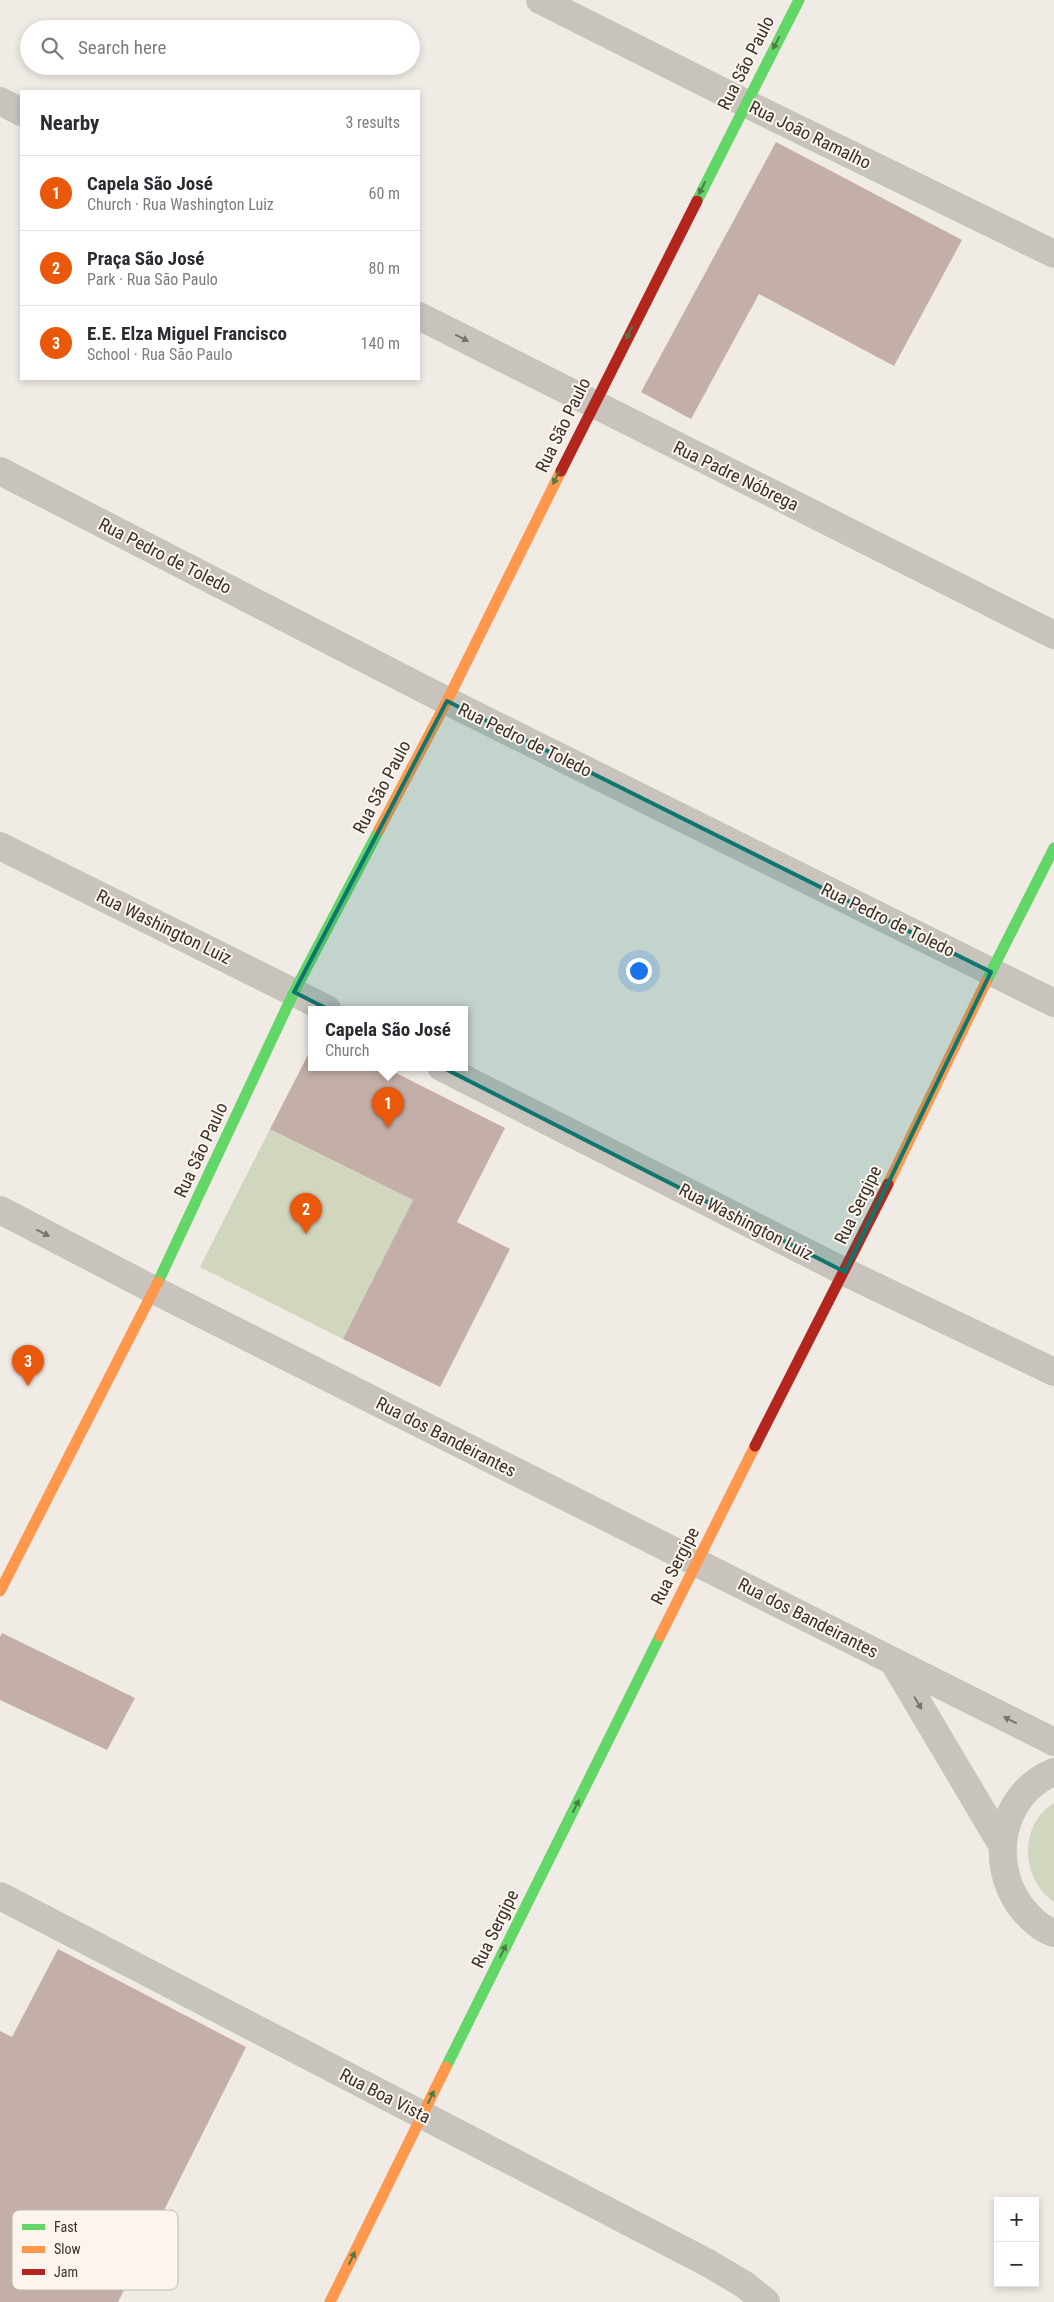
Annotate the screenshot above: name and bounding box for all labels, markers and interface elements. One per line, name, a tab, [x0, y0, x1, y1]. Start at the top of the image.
street label: Rua São Paulo	[713, 12, 778, 113]
search box	[20, 20, 420, 75]
icon: search	[38, 34, 66, 62]
text: Search here	[78, 36, 166, 59]
one-way arrow	[772, 36, 780, 50]
street label: Rua João Ramalho	[746, 96, 874, 173]
text: Nearby	[40, 111, 99, 135]
text: 3 results	[345, 113, 400, 132]
text: Capela São José	[87, 172, 213, 195]
one-way arrow	[698, 181, 706, 195]
text: 1	[52, 184, 60, 203]
text: 60 m	[368, 184, 400, 203]
text: Church · Rua Washington Luiz	[87, 195, 274, 214]
text: Praça São José	[87, 247, 204, 270]
text: 2	[52, 259, 60, 278]
text: 80 m	[368, 259, 400, 278]
text: Park · Rua São Paulo	[87, 270, 218, 289]
text: E.E. Elza Miguel Francisco	[87, 322, 287, 345]
one-way arrow	[625, 326, 633, 340]
text: 3	[52, 334, 60, 353]
text: 140 m	[361, 334, 400, 353]
one-way arrow	[455, 334, 469, 342]
text: School · Rua São Paulo	[87, 345, 233, 364]
street label: Rua São Paulo	[531, 374, 594, 475]
street label: Rua Padre Nóbrega	[670, 436, 802, 515]
one-way arrow	[552, 471, 561, 486]
street label: Rua Pedro de Toledo	[95, 513, 235, 598]
street label: Rua Pedro de Toledo	[455, 698, 595, 781]
street label: Rua São Paulo	[348, 737, 415, 837]
street label: Rua Pedro de Toledo	[818, 878, 958, 961]
street label: Rua Washington Luiz	[93, 885, 235, 968]
your location	[626, 958, 652, 984]
popup	[308, 1006, 468, 1071]
text: Capela São José	[325, 1018, 451, 1041]
text: Church	[325, 1041, 369, 1060]
pin: 1	[372, 1087, 404, 1128]
street label: Rua São Paulo	[169, 1099, 232, 1201]
street label: Rua Sergipe	[830, 1162, 885, 1247]
street label: Rua Washington Luiz	[676, 1179, 817, 1264]
pin: 2	[290, 1193, 322, 1234]
one-way arrow	[36, 1229, 50, 1237]
pin: 3	[12, 1345, 44, 1386]
street label: Rua dos Bandeirantes	[373, 1392, 520, 1481]
street label: Rua Sergipe	[646, 1523, 703, 1608]
street label: Rua dos Bandeirantes	[735, 1573, 882, 1662]
one-way arrow	[914, 1696, 923, 1709]
one-way arrow	[1003, 1716, 1018, 1724]
one-way arrow	[571, 1798, 580, 1813]
street label: Rua Sergipe	[467, 1886, 522, 1971]
one-way arrow	[499, 1944, 507, 1958]
street label: Rua Boa Vista	[336, 2064, 434, 2127]
one-way arrow	[427, 2090, 435, 2104]
map controls	[994, 2197, 1039, 2287]
button: +	[994, 2197, 1039, 2242]
legend	[12, 2210, 178, 2290]
text: Fast	[54, 2219, 78, 2235]
text: Slow	[54, 2241, 81, 2257]
button: −	[994, 2242, 1039, 2287]
one-way arrow	[348, 2251, 356, 2265]
text: Jam	[54, 2264, 78, 2280]

